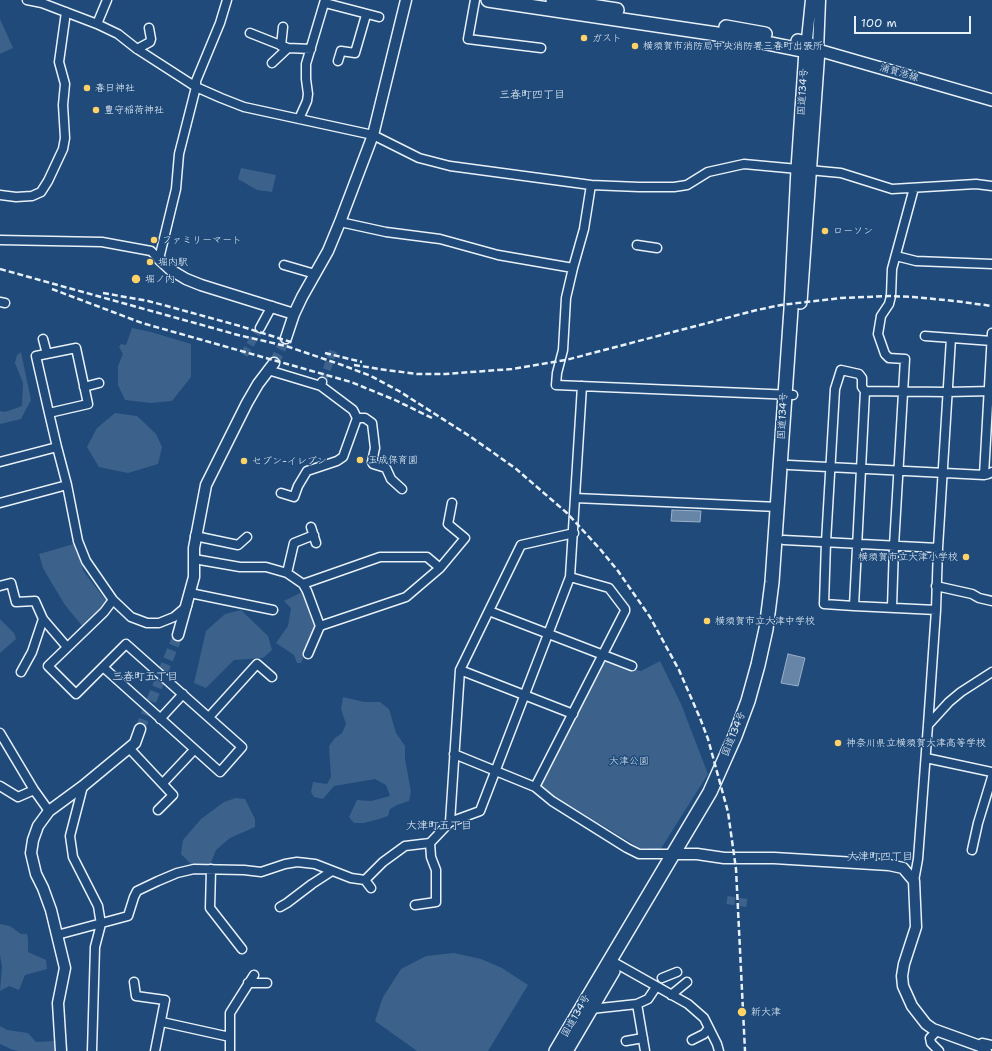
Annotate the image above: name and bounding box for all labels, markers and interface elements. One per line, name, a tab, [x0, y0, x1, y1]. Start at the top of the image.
scale bar	[856, 8, 973, 34]
text: 100 m	[861, 15, 897, 31]
place label: ガスト	[592, 32, 622, 44]
marker: ガスト	[579, 33, 589, 43]
place label: 横須賀市消防局中央消防署三春町出張所	[643, 40, 823, 52]
marker: 横須賀市消防局中央消防署三春町出張所	[630, 41, 640, 51]
street label: 浦賀港線	[878, 62, 920, 84]
street label: 国道134号	[795, 68, 811, 116]
place label: 春日神社	[95, 82, 135, 94]
marker: 春日神社	[82, 83, 92, 93]
district label: 三春町四丁目	[499, 88, 565, 102]
place label: 豊守稲荷神社	[104, 104, 164, 116]
marker: 豊守稲荷神社	[91, 105, 101, 115]
place label: ローソン	[833, 225, 873, 237]
marker: ローソン	[820, 226, 830, 236]
place label: ファミリーマート	[162, 234, 242, 246]
marker: ファミリーマート	[149, 235, 159, 245]
place label: 堀内駅	[158, 256, 188, 268]
marker: 堀内駅	[145, 257, 155, 267]
marker: 堀ノ内	[130, 273, 142, 285]
place label: 堀ノ内	[145, 273, 175, 285]
street label: 国道134号	[776, 392, 790, 440]
place label: 玉成保育園	[368, 454, 418, 466]
place label: セブン-イレブン	[252, 455, 327, 467]
marker: 玉成保育園	[355, 455, 365, 465]
marker: セブン-イレブン	[239, 456, 249, 466]
place label: 横須賀市立大津小学校	[858, 551, 958, 563]
marker: 横須賀市立大津小学校	[961, 552, 971, 562]
place label: 横須賀市立大津中学校	[715, 615, 815, 627]
marker: 横須賀市立大津中学校	[702, 616, 712, 626]
district label: 三春町五丁目	[112, 670, 178, 684]
street label: 国道134号	[720, 710, 748, 758]
place label: 神奈川県立横須賀大津高等学校	[846, 737, 986, 749]
marker: 神奈川県立横須賀大津高等学校	[833, 738, 843, 748]
park label: 大津公園	[609, 755, 649, 767]
district label: 大津町五丁目	[406, 819, 472, 833]
district label: 大津町四丁目	[847, 850, 913, 864]
street label: 国道134号	[559, 993, 593, 1039]
marker: 新大津	[736, 1006, 748, 1018]
place label: 新大津	[751, 1006, 781, 1018]

